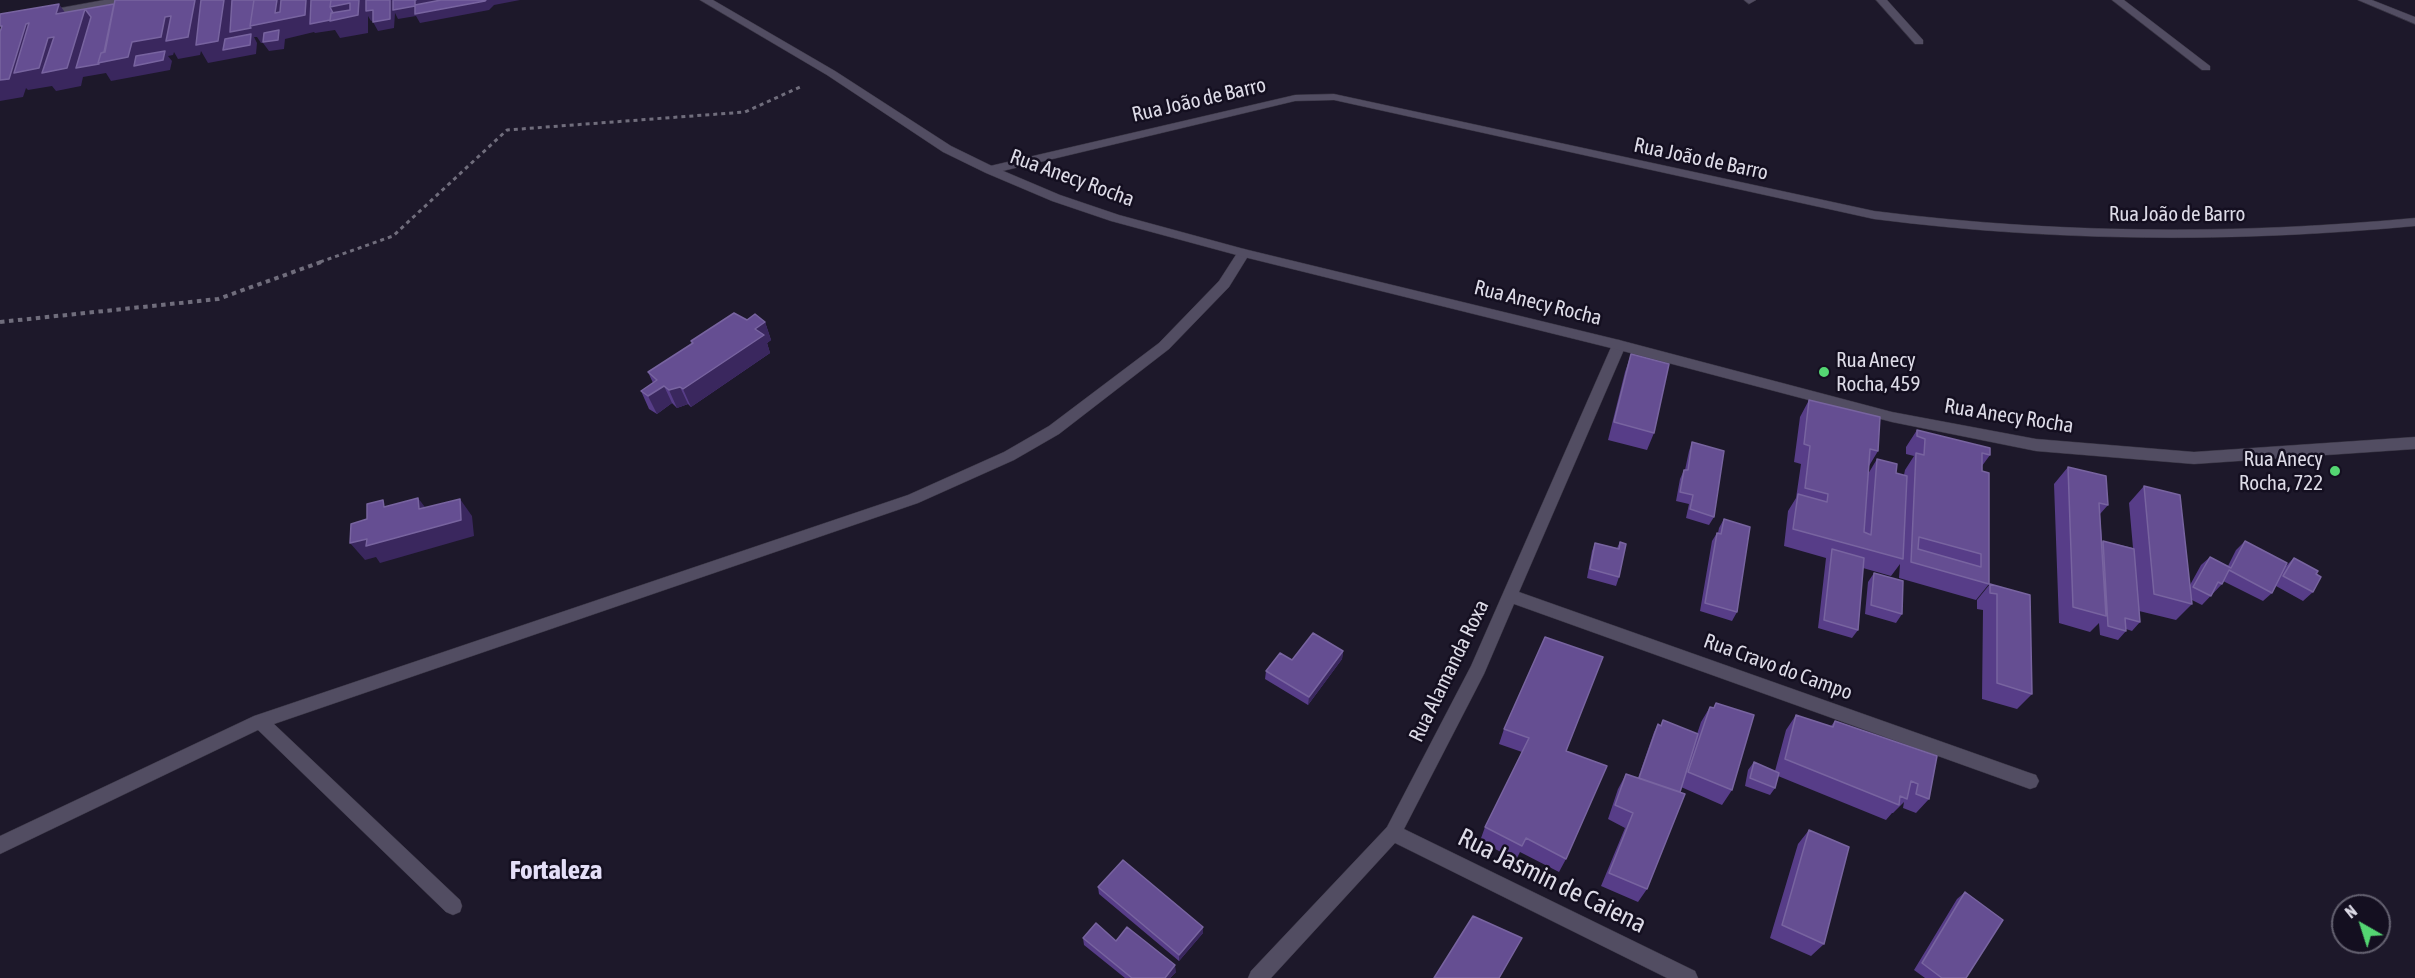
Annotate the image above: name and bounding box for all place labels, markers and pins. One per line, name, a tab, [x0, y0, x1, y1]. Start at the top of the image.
place label: Rua Anecy Rocha, 459	[1836, 347, 1920, 397]
marker: Rua Anecy Rocha, 459	[1817, 365, 1831, 379]
place label: Rua Anecy Rocha, 722	[2239, 446, 2323, 496]
marker: Rua Anecy Rocha, 722	[2328, 464, 2342, 478]

